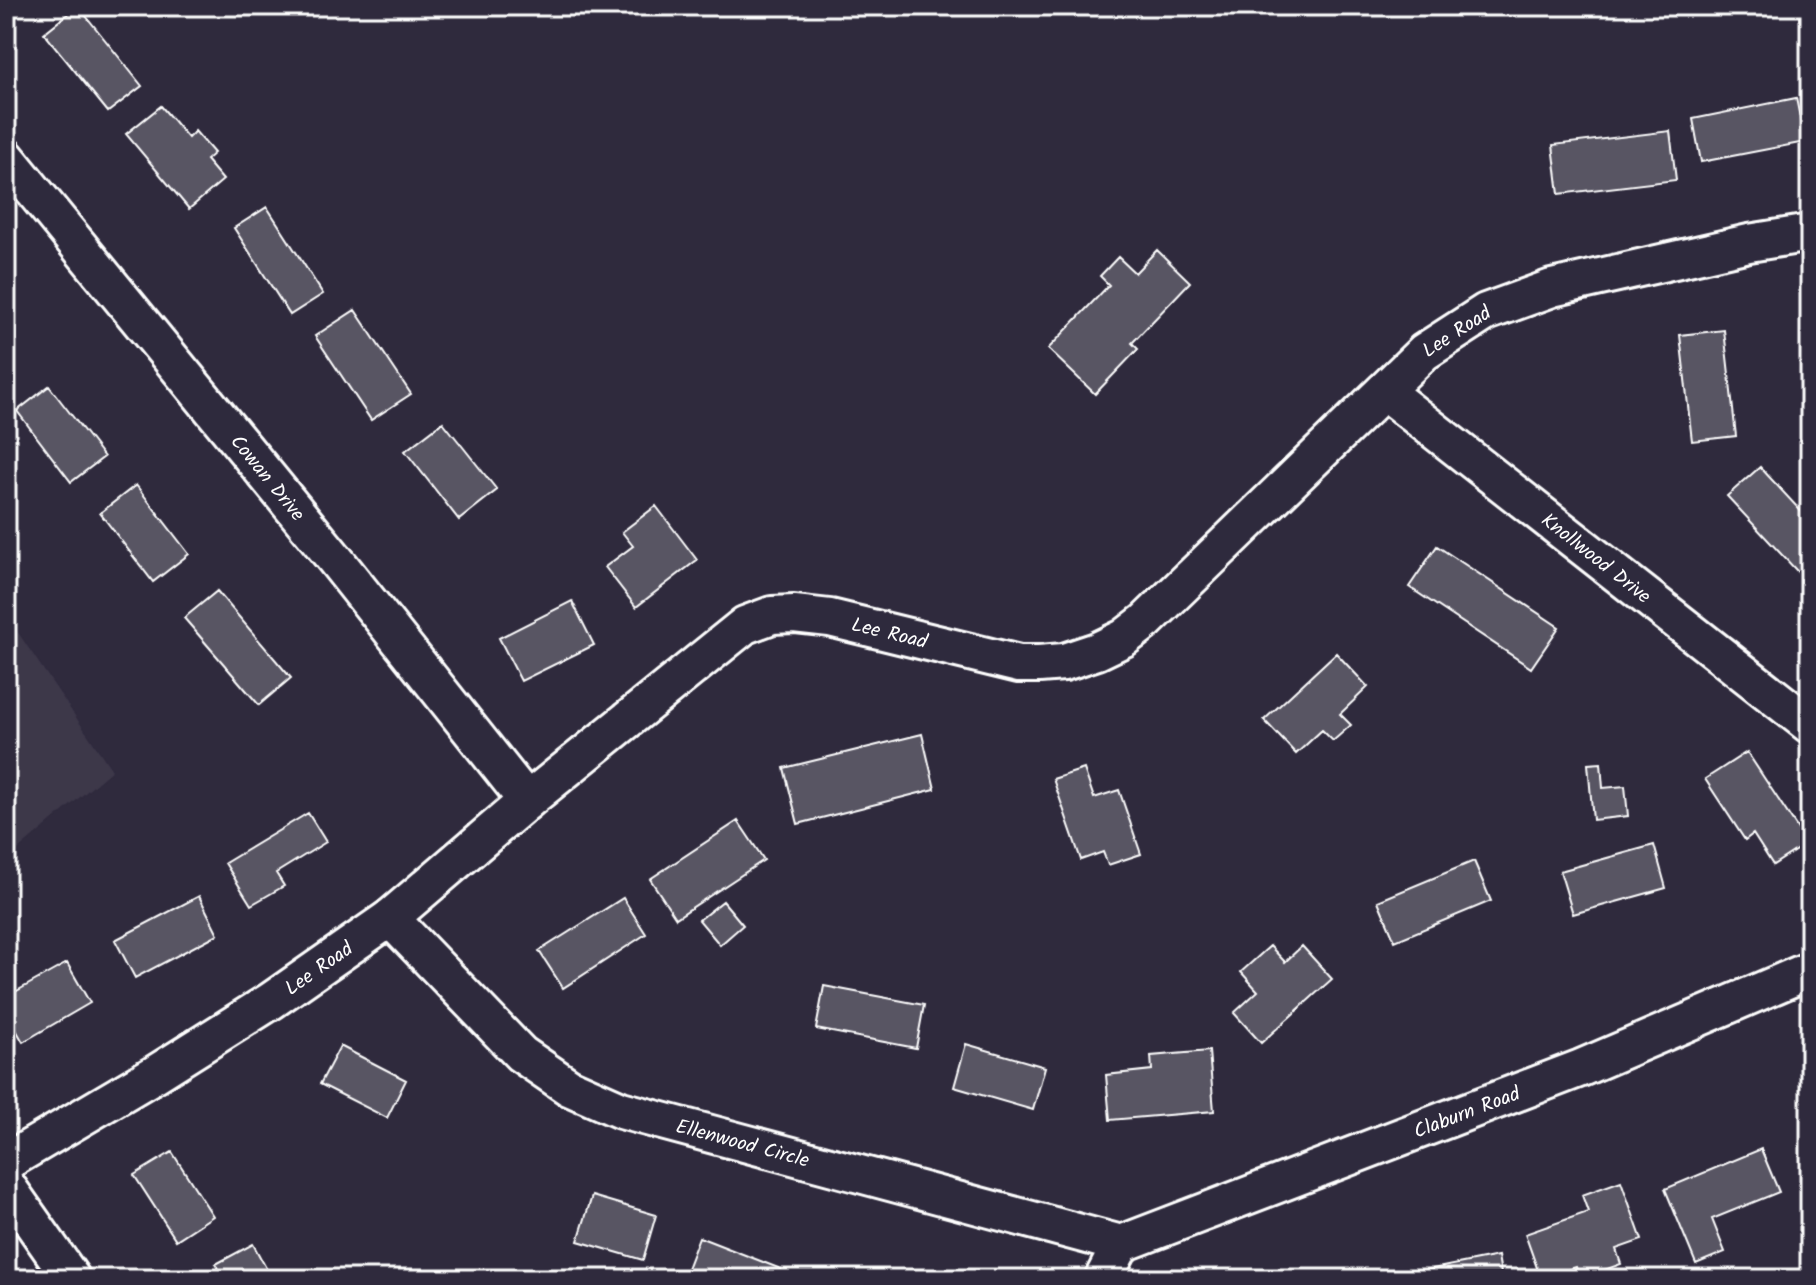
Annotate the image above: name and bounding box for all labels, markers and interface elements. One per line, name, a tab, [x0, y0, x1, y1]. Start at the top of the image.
street label: Lee Road	[1416, 298, 1499, 367]
street label: Cowan Drive	[221, 428, 312, 529]
street label: Knollwood Drive	[1533, 506, 1657, 613]
street label: Lee Road	[848, 610, 931, 659]
street label: Lee Road	[279, 934, 361, 1005]
street label: Claburn Road	[1409, 1078, 1526, 1149]
street label: Ellenwood Circle	[672, 1111, 813, 1178]

